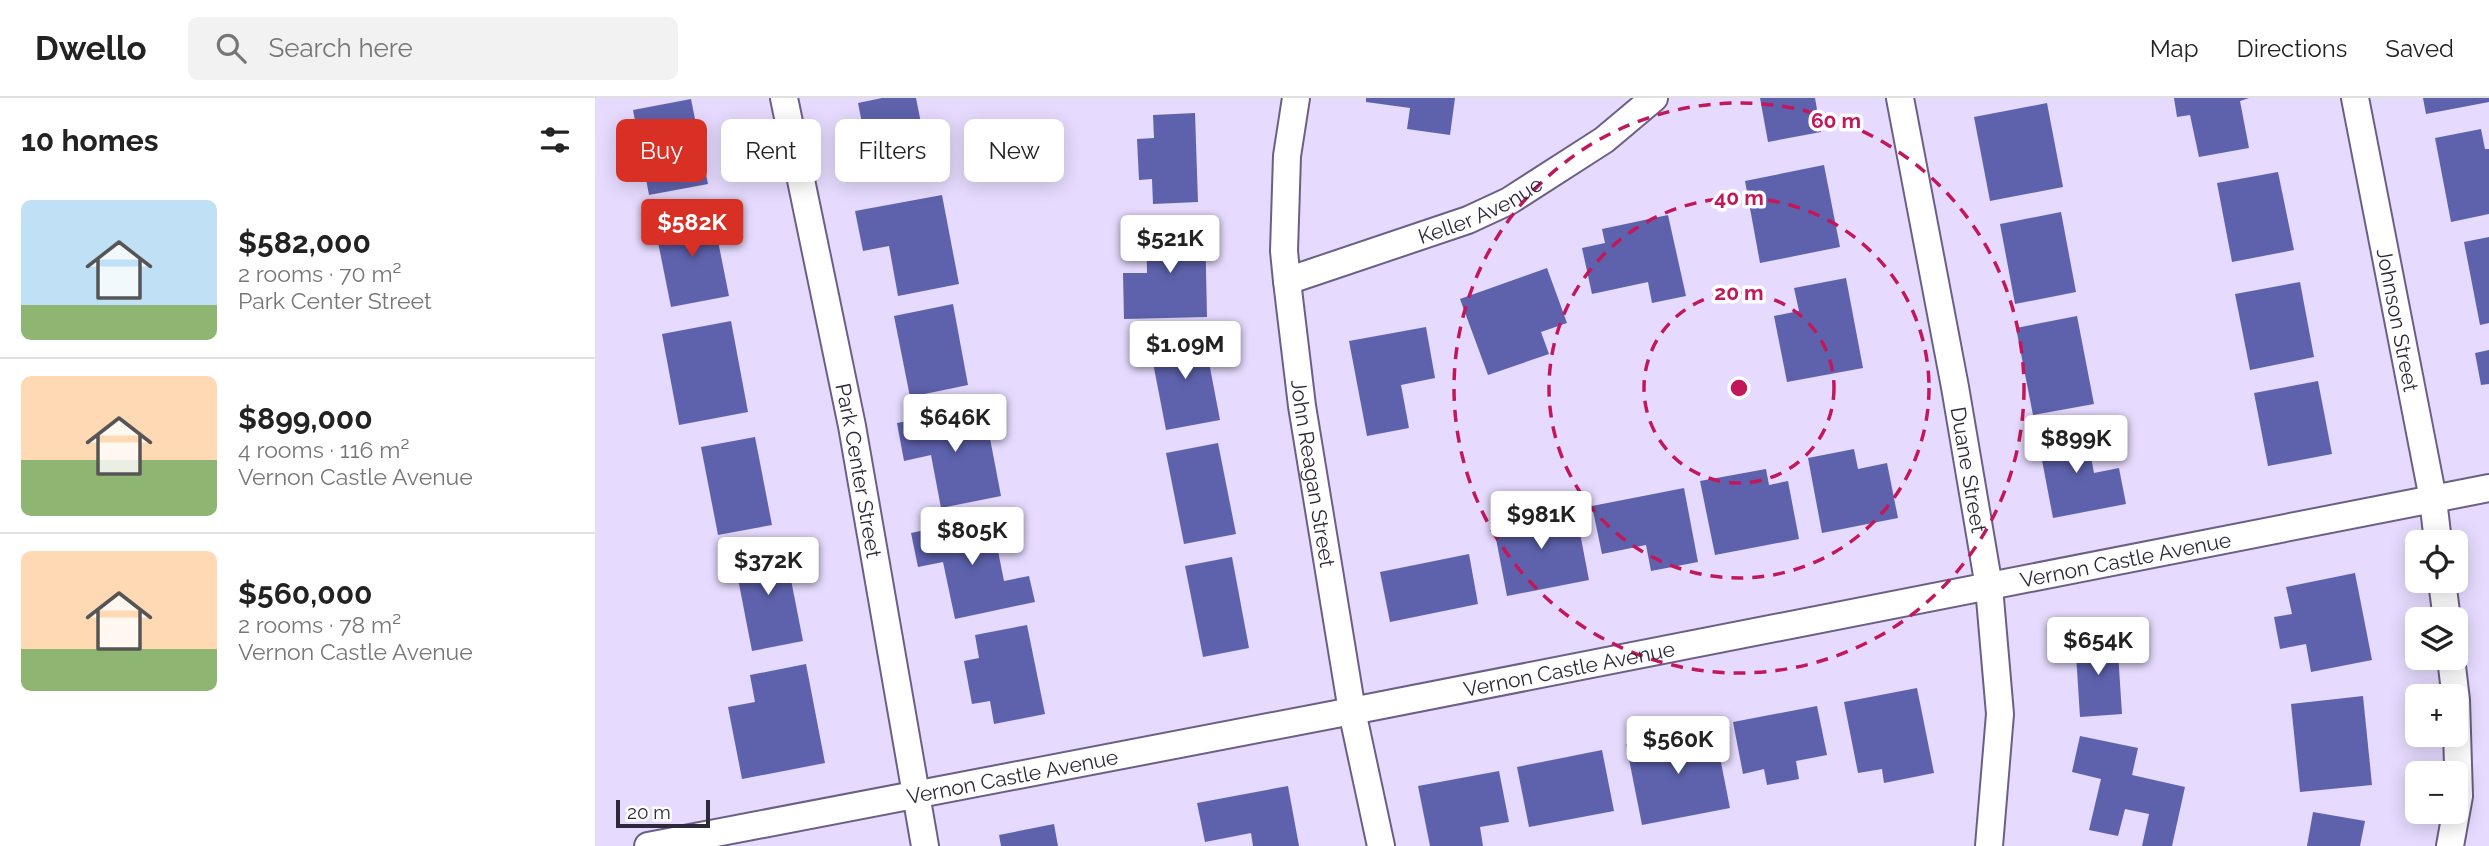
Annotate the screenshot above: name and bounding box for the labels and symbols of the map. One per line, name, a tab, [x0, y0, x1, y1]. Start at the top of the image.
text: 60 m	[1811, 108, 1861, 133]
street label: Keller Avenue	[1415, 171, 1547, 249]
text: 40 m	[1714, 185, 1764, 210]
pin: $582K	[643, 200, 741, 259]
pin: $521K	[1121, 216, 1219, 275]
street label: Johnson Street	[2372, 246, 2424, 394]
text: 20 m	[1714, 280, 1764, 305]
pin: $1.09M	[1128, 322, 1242, 381]
centre of rings	[1727, 376, 1751, 400]
street label: John Reagan Street	[1286, 378, 1341, 569]
street label: Park Center Street	[831, 381, 887, 560]
pin: $646K	[906, 394, 1004, 454]
street label: Duane Street	[1946, 405, 1992, 534]
pin: $899K	[2027, 416, 2125, 475]
pin: $981K	[1492, 491, 1590, 551]
pin: $805K	[923, 508, 1021, 567]
street label: Vernon Castle Avenue	[2018, 526, 2233, 592]
pin: $372K	[719, 538, 817, 597]
pin: $654K	[2049, 618, 2147, 677]
street label: Vernon Castle Avenue	[1461, 636, 1677, 701]
pin: $560K	[1629, 716, 1727, 776]
street label: Vernon Castle Avenue	[905, 744, 1120, 809]
scale bar	[616, 797, 711, 829]

